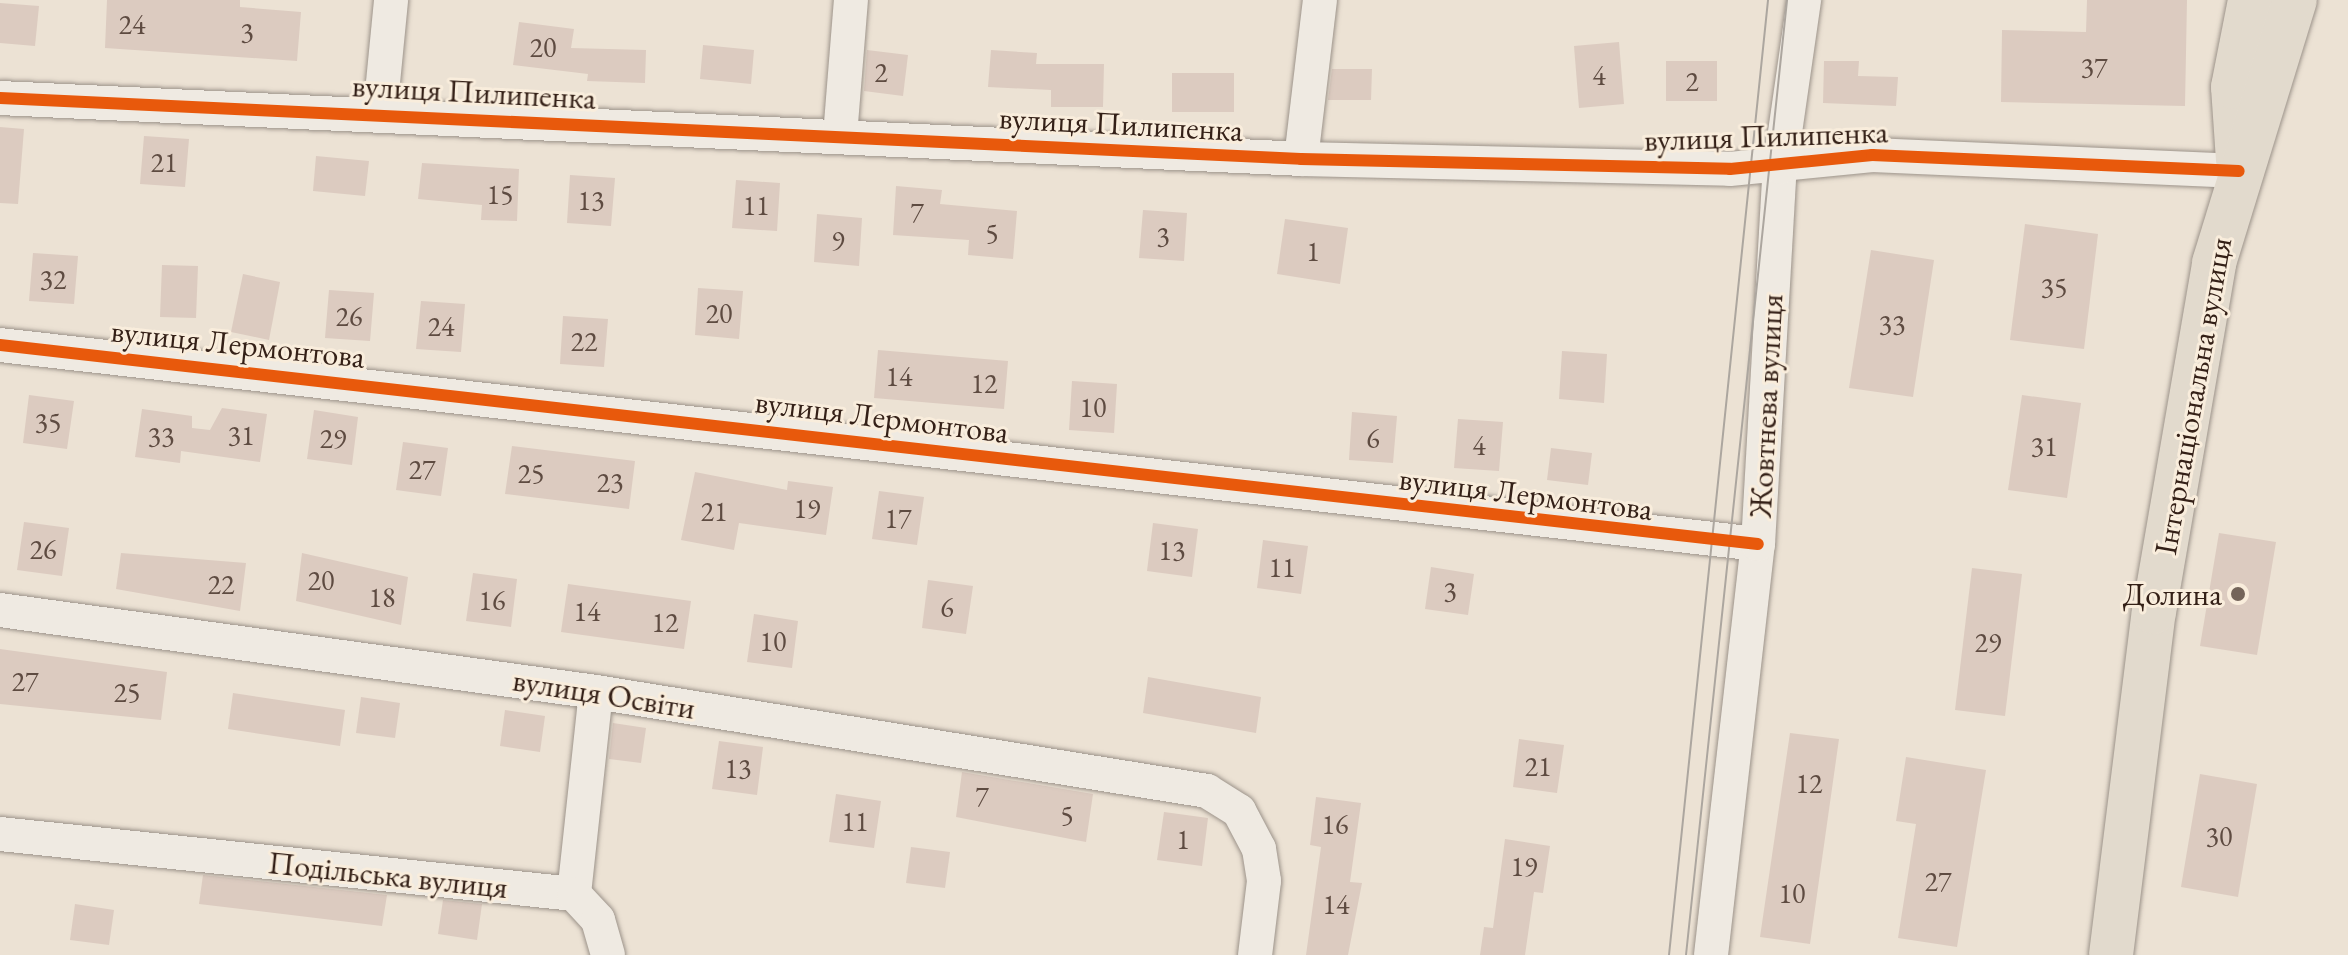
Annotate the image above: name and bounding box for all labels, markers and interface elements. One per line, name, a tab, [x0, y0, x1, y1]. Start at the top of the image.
house number: 24	[119, 7, 145, 41]
house number: 3	[240, 15, 254, 49]
house number: 20	[530, 30, 556, 64]
house number: 37	[2081, 50, 2107, 84]
house number: 2	[874, 55, 888, 89]
house number: 4	[1592, 58, 1606, 92]
house number: 2	[1685, 64, 1699, 98]
street label: вулиця Пилипенка	[351, 66, 597, 118]
street label: вулиця Пилипенка	[998, 98, 1244, 150]
street label: вулиця Пилипенка	[1643, 113, 1889, 159]
house number: 21	[151, 145, 177, 179]
house number: 15	[487, 177, 513, 211]
house number: 13	[578, 183, 604, 217]
house number: 11	[743, 188, 769, 222]
house number: 7	[910, 195, 924, 229]
house number: 5	[985, 216, 999, 250]
house number: 3	[1156, 219, 1170, 253]
house number: 9	[831, 223, 845, 257]
house number: 1	[1306, 234, 1320, 268]
street label: Інтернаціональна вулиця	[2146, 234, 2240, 558]
house number: 32	[40, 262, 66, 296]
house number: 35	[2041, 270, 2067, 304]
street label: Жовтнева вулиця	[1741, 293, 1791, 519]
house number: 20	[706, 296, 732, 330]
house number: 26	[336, 299, 362, 333]
house number: 33	[1879, 307, 1905, 341]
house number: 24	[428, 309, 454, 343]
street label: вулиця Лермонтова	[109, 312, 367, 376]
house number: 22	[571, 324, 597, 358]
house number: 14	[886, 359, 912, 393]
house number: 12	[971, 366, 997, 400]
street label: вулиця Лермонтова	[753, 382, 1011, 452]
house number: 10	[1080, 390, 1106, 424]
house number: 35	[35, 405, 61, 439]
house number: 31	[228, 418, 254, 452]
house number: 33	[148, 419, 174, 453]
house number: 29	[320, 421, 346, 455]
house number: 6	[1366, 421, 1380, 455]
house number: 4	[1472, 428, 1486, 462]
house number: 31	[2031, 429, 2057, 463]
house number: 27	[409, 452, 435, 486]
house number: 25	[518, 456, 544, 490]
street label: вулиця Лермонтова	[1397, 459, 1655, 529]
house number: 23	[597, 465, 623, 499]
house number: 19	[794, 491, 820, 525]
house number: 21	[701, 494, 727, 528]
house number: 17	[885, 501, 911, 535]
house number: 26	[30, 532, 56, 566]
house number: 13	[1159, 533, 1185, 567]
house number: 11	[1269, 550, 1295, 584]
house number: 20	[308, 563, 334, 597]
house number: 22	[208, 567, 234, 601]
house number: 3	[1443, 574, 1457, 608]
place label: Долина	[2123, 575, 2222, 613]
house number: 18	[369, 580, 395, 614]
house number: 16	[479, 583, 505, 617]
marker: Долина	[2229, 585, 2247, 603]
house number: 6	[940, 590, 954, 624]
house number: 14	[574, 594, 600, 628]
house number: 12	[652, 605, 678, 639]
house number: 10	[760, 624, 786, 658]
house number: 29	[1975, 625, 2001, 659]
street label: вулиця Освіти	[510, 661, 698, 727]
house number: 27	[12, 664, 38, 698]
house number: 25	[114, 675, 140, 709]
house number: 21	[1525, 749, 1551, 783]
house number: 13	[725, 751, 751, 785]
house number: 12	[1796, 766, 1822, 800]
house number: 7	[975, 779, 989, 813]
house number: 5	[1060, 798, 1074, 832]
house number: 11	[842, 804, 868, 838]
house number: 16	[1322, 807, 1348, 841]
house number: 30	[2206, 819, 2232, 853]
house number: 1	[1176, 822, 1190, 856]
street label: Подільська вулиця	[266, 843, 510, 907]
house number: 19	[1511, 849, 1537, 883]
house number: 27	[1925, 864, 1951, 898]
house number: 10	[1779, 876, 1805, 910]
house number: 14	[1323, 887, 1349, 921]

